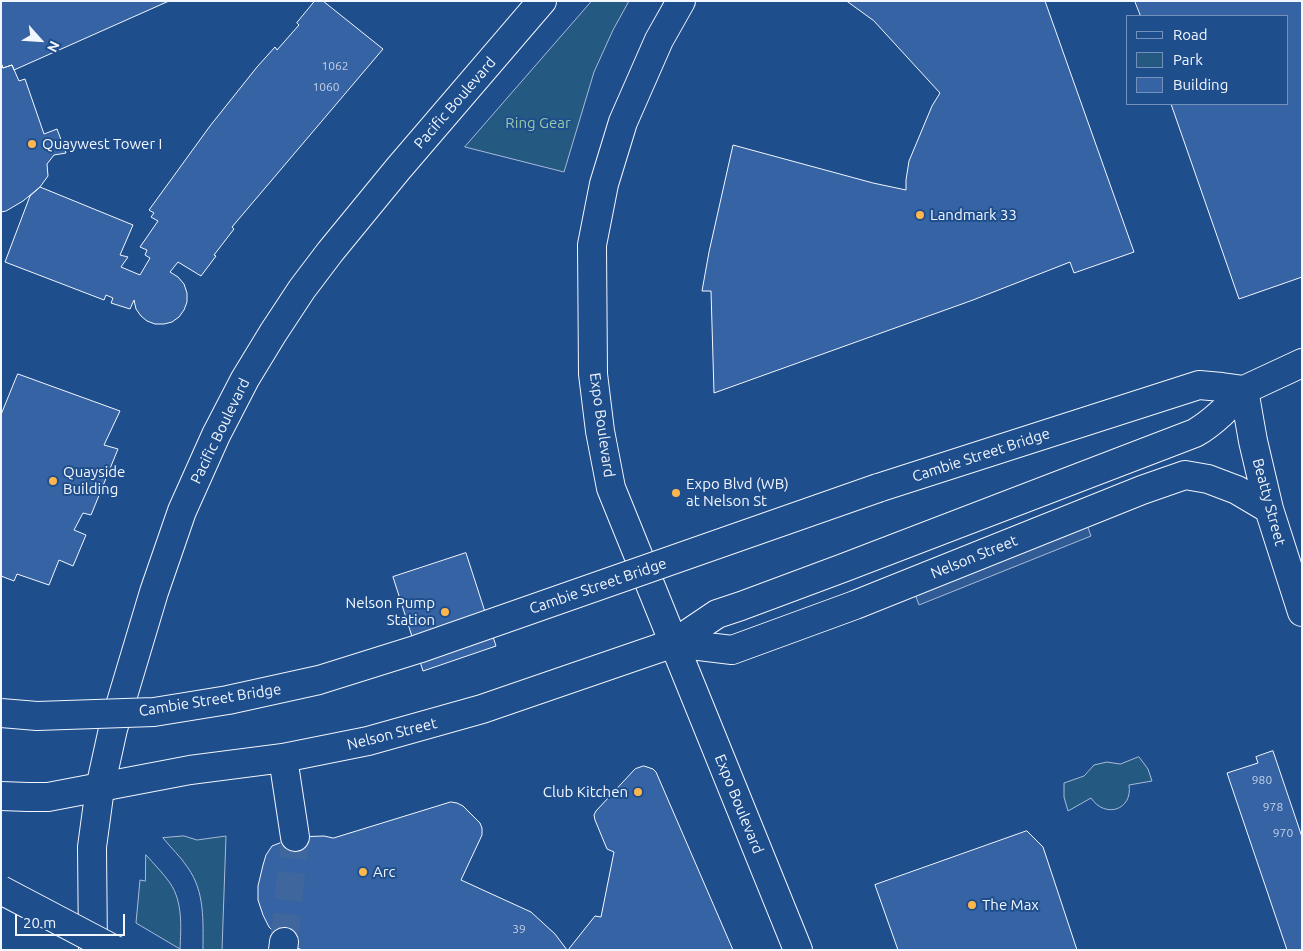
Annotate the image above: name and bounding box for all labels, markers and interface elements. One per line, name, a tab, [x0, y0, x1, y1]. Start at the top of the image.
north arrow	[15, 15, 65, 65]
legend	[1126, 15, 1288, 105]
text: Road	[1173, 26, 1208, 43]
text: N	[44, 38, 63, 55]
text: Park	[1173, 51, 1203, 68]
street label: Pacific Boulevard	[410, 54, 500, 152]
house number: 1062	[321, 59, 349, 73]
text: Building	[1173, 76, 1228, 93]
house number: 1060	[312, 80, 340, 94]
park label: Ring Gear	[505, 114, 571, 132]
place label: Quaywest Tower I	[42, 135, 162, 153]
marker: Quaywest Tower I	[26, 138, 38, 150]
place label: Landmark 33	[930, 206, 1017, 224]
marker: Landmark 33	[914, 209, 926, 221]
street label: Expo Boulevard	[586, 371, 618, 479]
street label: Pacific Boulevard	[187, 375, 253, 487]
street label: Cambie Street Bridge	[910, 424, 1052, 486]
street label: Beatty Street	[1249, 456, 1289, 548]
place label: Quayside Building	[63, 463, 125, 498]
marker: Quayside Building	[47, 475, 59, 487]
place label: Expo Blvd (WB) at Nelson St	[686, 475, 789, 510]
marker: Expo Blvd (WB) at Nelson St	[670, 487, 682, 499]
street label: Nelson Street	[928, 531, 1020, 583]
street label: Cambie Street Bridge	[527, 554, 669, 618]
place label: Nelson Pump Station	[346, 594, 435, 629]
marker: Nelson Pump Station	[439, 606, 451, 618]
street label: Cambie Street Bridge	[138, 680, 282, 720]
street label: Nelson Street	[345, 714, 439, 754]
street label: Expo Boulevard	[711, 752, 767, 856]
house number: 980	[1252, 773, 1272, 787]
place label: Club Kitchen	[543, 783, 628, 801]
marker: Club Kitchen	[632, 786, 644, 798]
house number: 978	[1263, 800, 1283, 814]
house number: 970	[1273, 826, 1293, 840]
place label: Arc	[373, 863, 395, 881]
marker: Arc	[357, 866, 369, 878]
place label: The Max	[982, 896, 1039, 914]
marker: The Max	[966, 899, 978, 911]
scale bar	[18, 904, 128, 936]
text: 20 m	[23, 914, 56, 931]
house number: 39	[512, 922, 526, 936]

